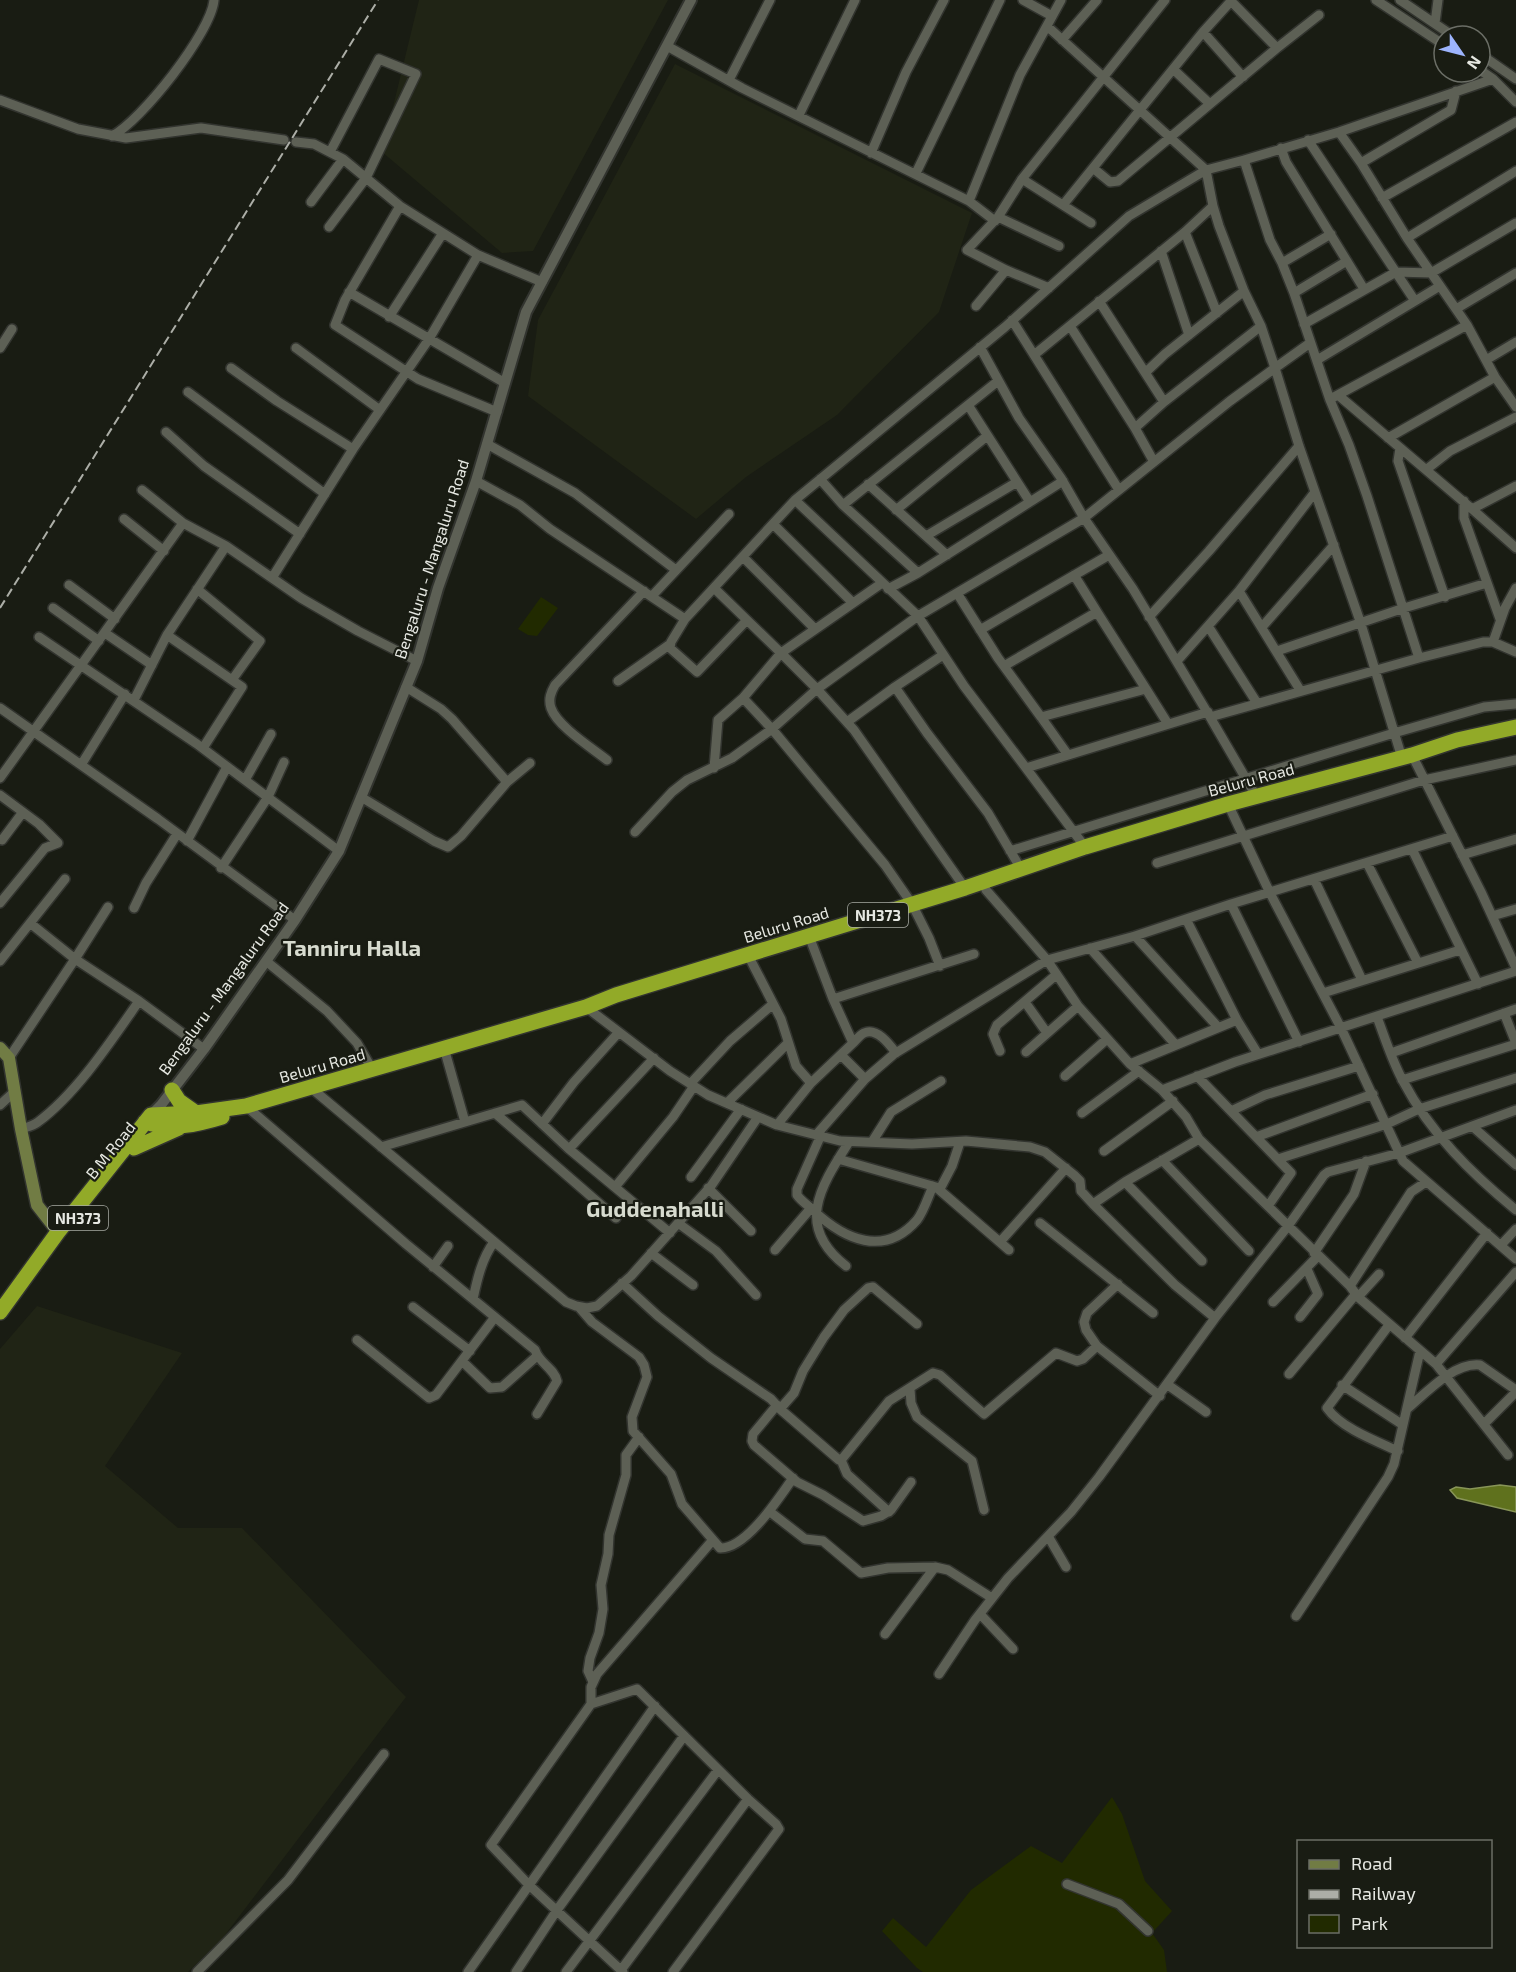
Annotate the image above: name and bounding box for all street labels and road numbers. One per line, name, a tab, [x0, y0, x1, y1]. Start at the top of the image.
street label: Bengaluru - Mangaluru Road	[390, 457, 472, 661]
street label: Beluru Road	[1206, 758, 1296, 800]
street label: Bengaluru - Mangaluru Road	[154, 898, 292, 1078]
street label: Beluru Road	[741, 902, 831, 946]
road number: NH373	[848, 903, 908, 927]
street label: Beluru Road	[277, 1044, 367, 1086]
street label: B M Road	[81, 1118, 139, 1182]
road number: NH373	[48, 1206, 108, 1230]

